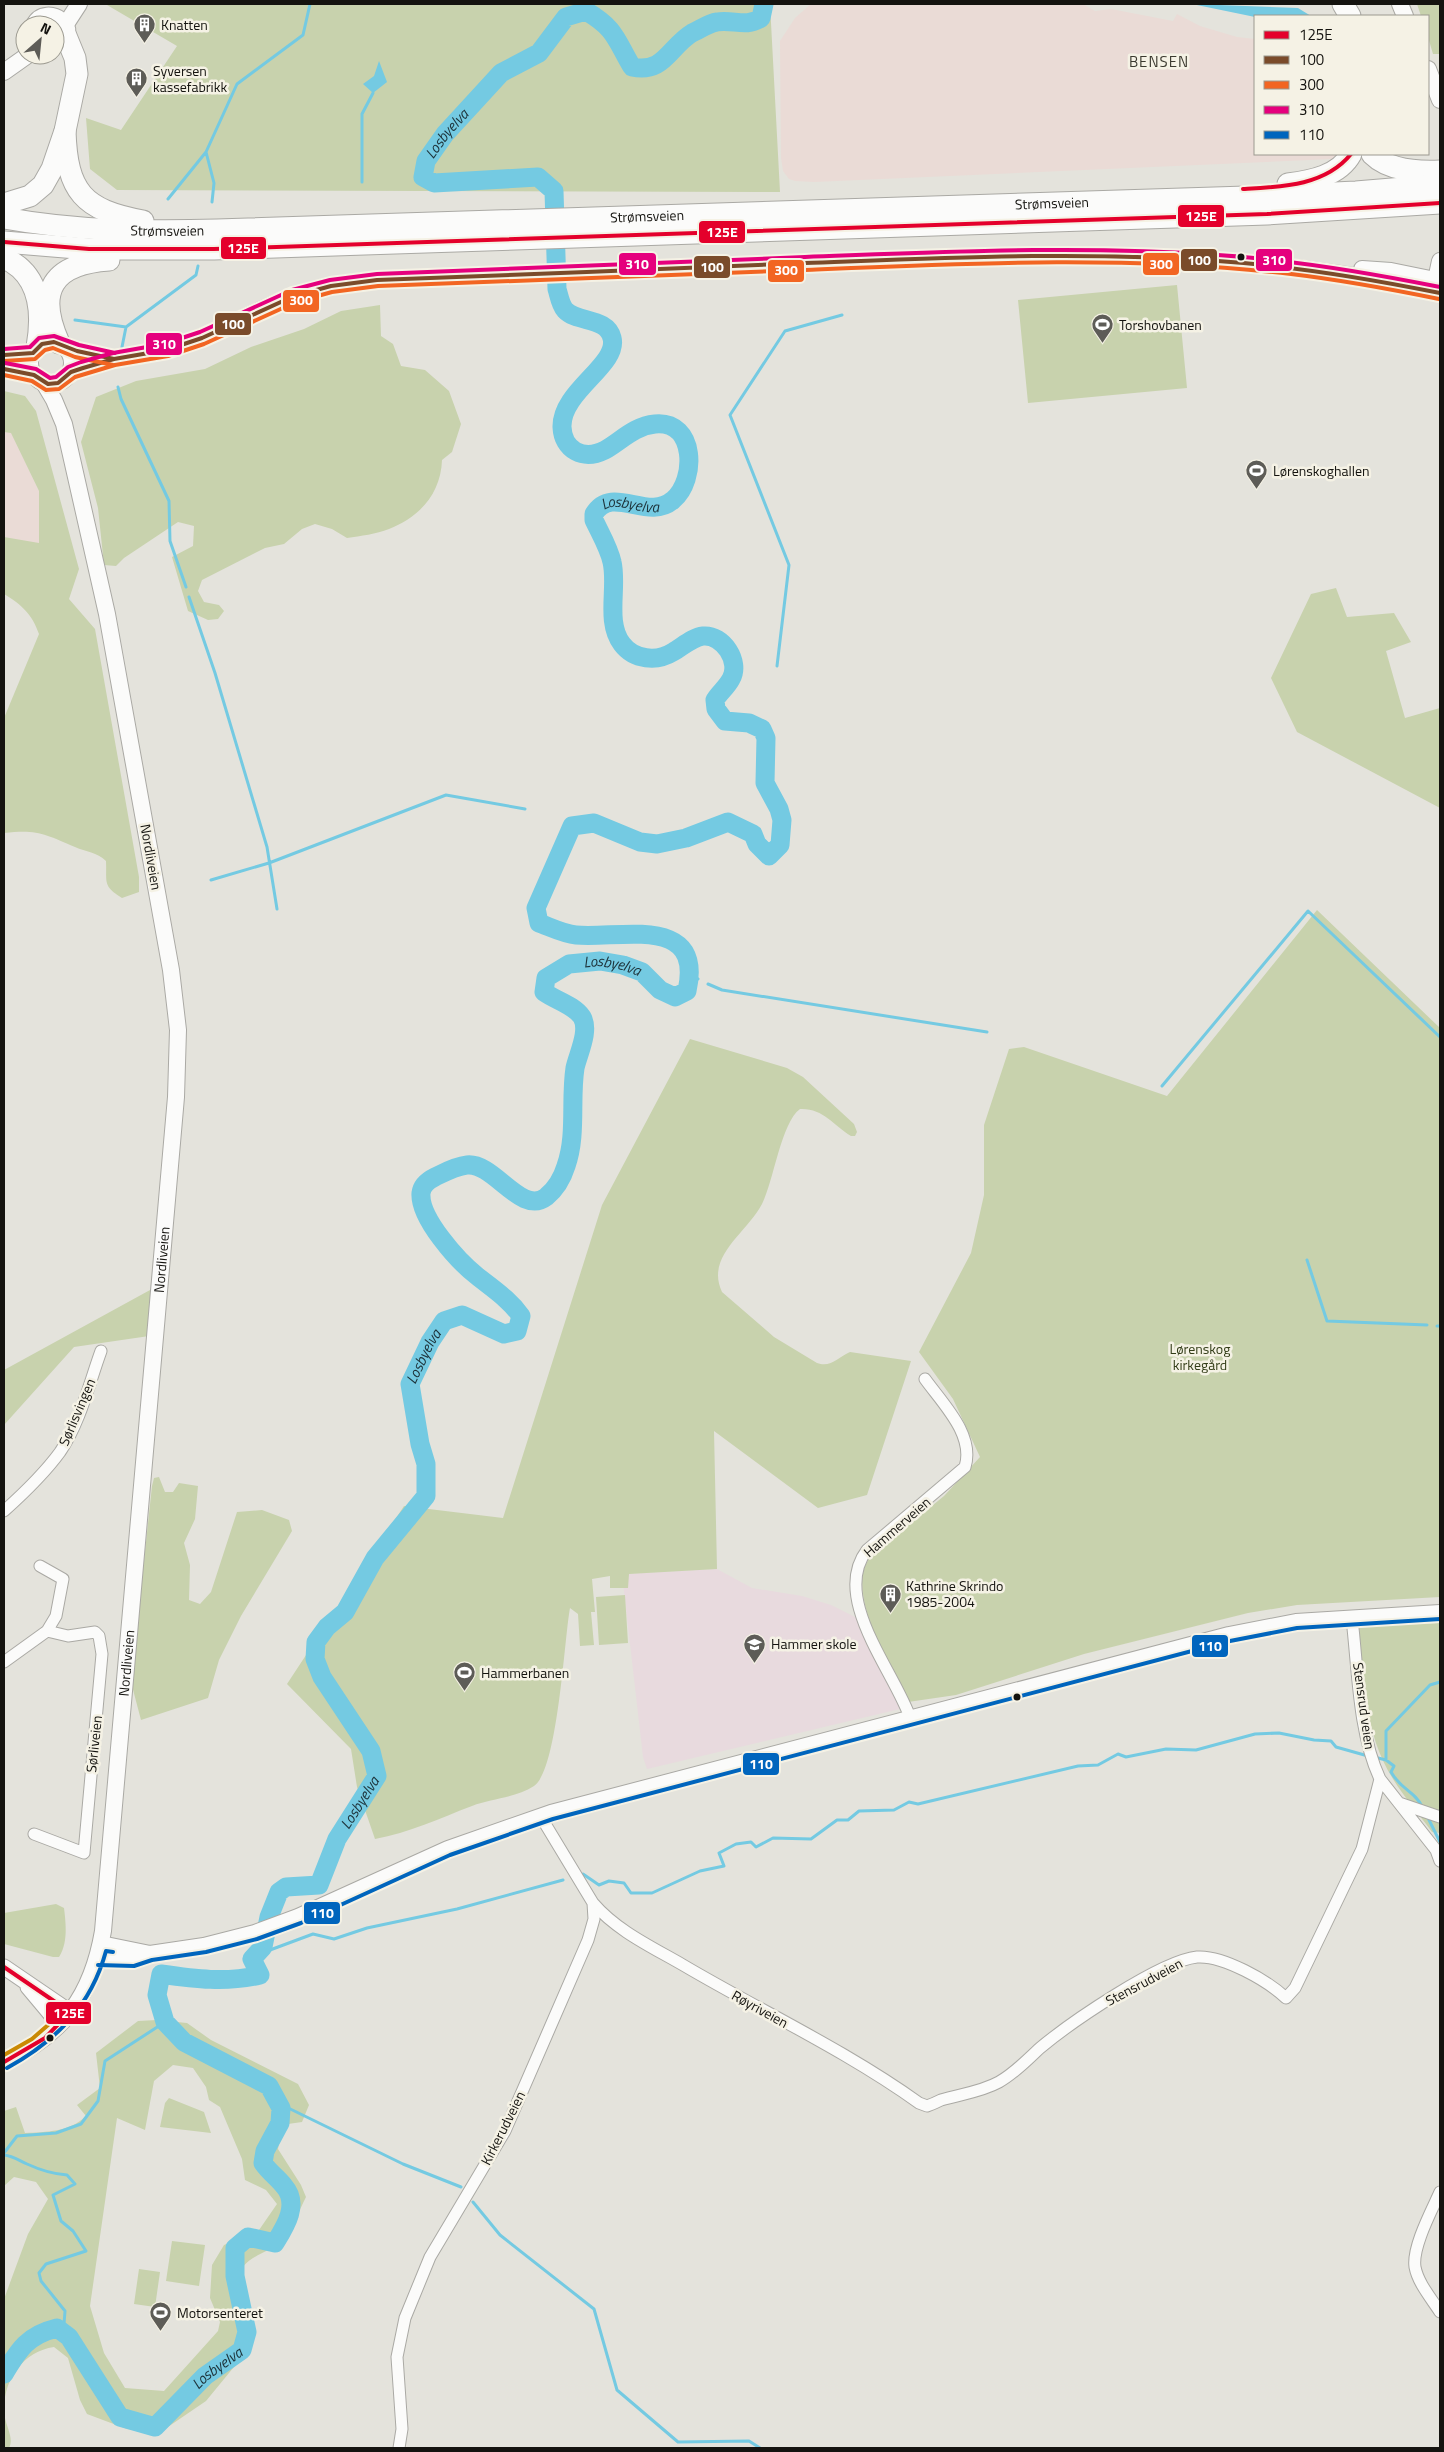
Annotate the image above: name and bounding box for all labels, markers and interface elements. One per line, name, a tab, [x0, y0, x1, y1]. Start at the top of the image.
building icon: Knatten	[133, 13, 157, 44]
place label: Knatten	[161, 14, 208, 35]
north arrow	[15, 15, 65, 65]
legend	[1254, 15, 1429, 155]
text: N	[37, 16, 55, 40]
text: 125E	[1299, 23, 1333, 46]
text: 100	[1299, 48, 1324, 71]
district label: BENSEN	[1129, 50, 1189, 73]
place label: Syversen kassefabrikk	[153, 60, 227, 97]
building icon: Syversen kassefabrikk	[125, 67, 149, 98]
text: 300	[1299, 73, 1324, 96]
text: 310	[1299, 98, 1324, 121]
water label: Losbyelva	[419, 102, 475, 163]
text: 110	[1299, 123, 1324, 146]
street label: Strømsveien	[1014, 191, 1089, 214]
street label: Strømsveien	[610, 204, 684, 227]
line badge: 125E	[1177, 204, 1225, 228]
text: 125E	[1185, 205, 1217, 226]
street label: Strømsveien	[130, 219, 204, 241]
line badge: 125E	[698, 220, 746, 244]
text: 125E	[706, 221, 738, 242]
line badge: 125E	[220, 236, 267, 260]
text: 125E	[227, 237, 259, 258]
line badge: 100	[1180, 248, 1218, 272]
line badge: 310	[1255, 248, 1293, 272]
text: 100	[1187, 249, 1211, 270]
text: 310	[1262, 249, 1286, 270]
line badge: 310	[618, 252, 657, 276]
line badge: 300	[1142, 252, 1180, 276]
unlabelled marker	[1236, 252, 1246, 262]
text: 310	[625, 253, 649, 274]
text: 300	[1149, 253, 1173, 274]
line badge: 100	[693, 255, 731, 279]
text: 100	[700, 256, 724, 277]
line badge: 300	[767, 259, 805, 283]
text: 300	[774, 259, 798, 280]
line badge: 300	[282, 289, 320, 313]
text: 300	[289, 289, 313, 310]
line badge: 100	[214, 312, 252, 336]
text: 100	[221, 313, 245, 334]
sports icon: Torshovbanen	[1091, 313, 1115, 344]
place label: Torshovbanen	[1119, 314, 1202, 335]
line badge: 310	[145, 332, 183, 356]
text: 310	[152, 333, 176, 354]
sports icon: Lørenskoghallen	[1245, 459, 1269, 490]
place label: Lørenskoghallen	[1273, 460, 1370, 481]
water label: Losbyelva	[596, 490, 661, 519]
street label: Nordliveien	[135, 822, 168, 891]
water label: Losbyelva	[582, 949, 646, 982]
street label: Nordliveien	[148, 1225, 175, 1294]
water label: Losbyelva	[400, 1323, 447, 1387]
park label: Lørenskog kirkegård	[1170, 1338, 1230, 1375]
street label: Sørlisvingen	[53, 1375, 100, 1449]
street label: Hammerveien	[858, 1491, 935, 1562]
place label: Kathrine Skrindo 1985-2004	[906, 1575, 1004, 1612]
building icon: Kathrine Skrindo 1985-2004	[878, 1582, 902, 1613]
street label: Nordliveien	[113, 1629, 139, 1697]
school or university icon: Hammer skole	[743, 1632, 767, 1663]
place label: Hammer skole	[771, 1633, 857, 1654]
line badge: 110	[1191, 1634, 1229, 1658]
text: 110	[1198, 1635, 1222, 1656]
sports icon: Hammerbanen	[453, 1661, 477, 1692]
street label: Stensrud veien	[1348, 1661, 1381, 1751]
place label: Hammerbanen	[481, 1662, 569, 1683]
unlabelled marker	[1012, 1692, 1022, 1702]
street label: Sørliveien	[80, 1714, 107, 1774]
line badge: 110	[742, 1752, 780, 1776]
text: 110	[749, 1753, 773, 1774]
water label: Losbyelva	[334, 1770, 386, 1833]
line badge: 110	[303, 1901, 341, 1925]
text: 110	[310, 1902, 334, 1923]
street label: Stensrudveien	[1102, 1952, 1186, 2011]
street label: Røyriveien	[728, 1984, 792, 2033]
line badge: 125E	[45, 2001, 92, 2025]
text: 125E	[53, 2002, 85, 2023]
unlabelled marker	[45, 2033, 55, 2043]
street label: Kirkerudveien	[475, 2087, 530, 2168]
sports icon: Motorsenteret	[149, 2301, 173, 2332]
place label: Motorsenteret	[177, 2302, 263, 2323]
water label: Losbyelva	[186, 2340, 248, 2394]

